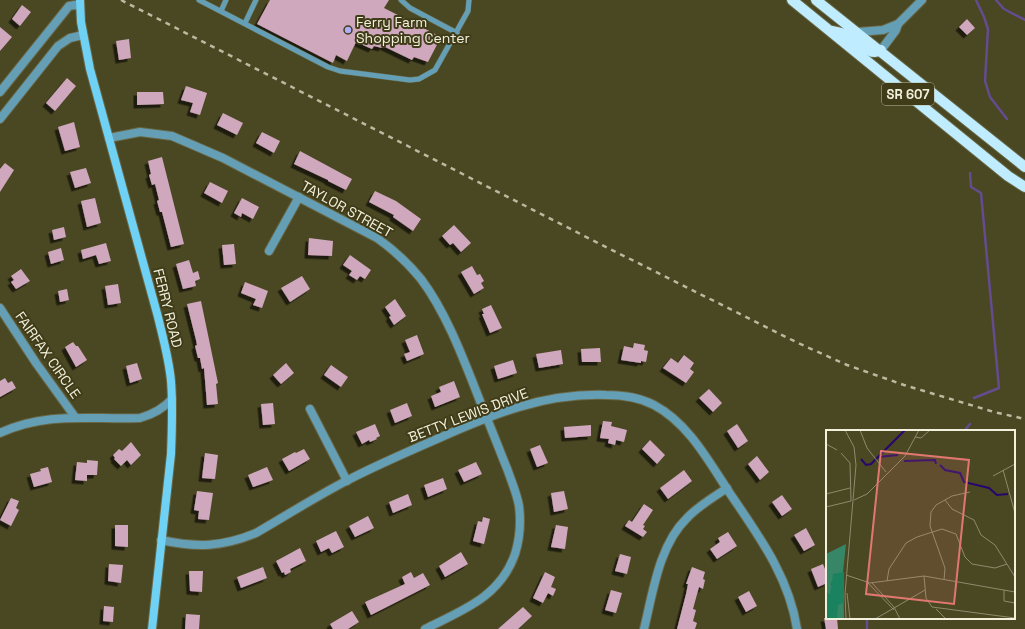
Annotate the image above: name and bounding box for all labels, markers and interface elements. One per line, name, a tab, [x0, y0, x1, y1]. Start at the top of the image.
place label: Ferry Farm Shopping Center	[356, 13, 470, 47]
marker: Ferry Farm Shopping Center	[343, 25, 353, 35]
road number: SR 607	[882, 83, 934, 105]
street label: TAYLOR STREET	[298, 176, 396, 242]
street label: FERRY ROAD	[149, 267, 187, 349]
street label: FAIRFAX CIRCLE	[11, 308, 85, 402]
street label: BETTY LEWIS DRIVE	[405, 384, 531, 446]
inset map	[826, 430, 1015, 619]

